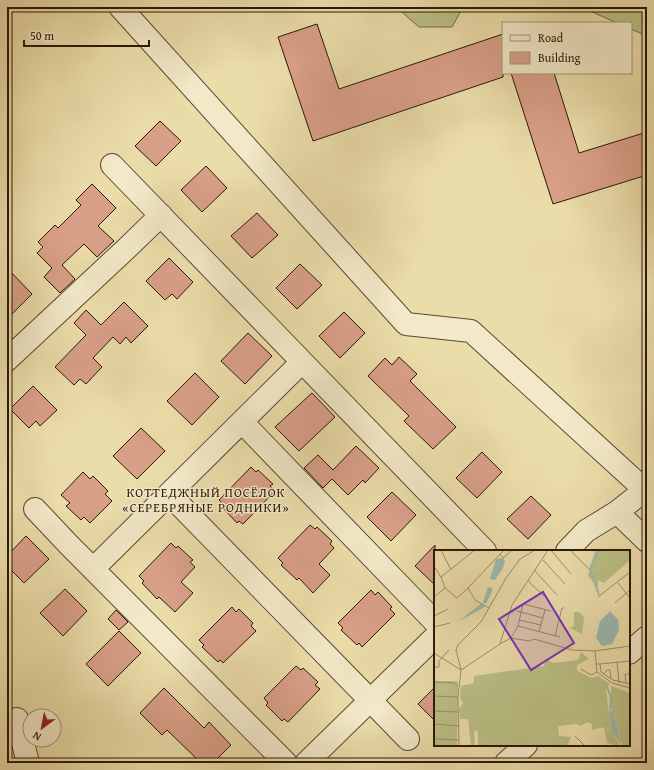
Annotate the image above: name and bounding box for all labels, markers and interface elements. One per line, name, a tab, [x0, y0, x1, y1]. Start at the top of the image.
scale bar	[24, 22, 149, 48]
legend	[502, 22, 632, 74]
text: 50 m	[30, 27, 54, 44]
text: Road	[538, 29, 564, 46]
text: Building	[538, 49, 581, 66]
district label: КОТТЕДЖНЫЙ ПОСЁЛОК «СЕРЕБРЯНЫЕ РОДНИКИ»	[122, 483, 290, 517]
inset map	[434, 550, 630, 746]
north arrow	[22, 708, 62, 748]
text: N	[29, 727, 44, 745]

